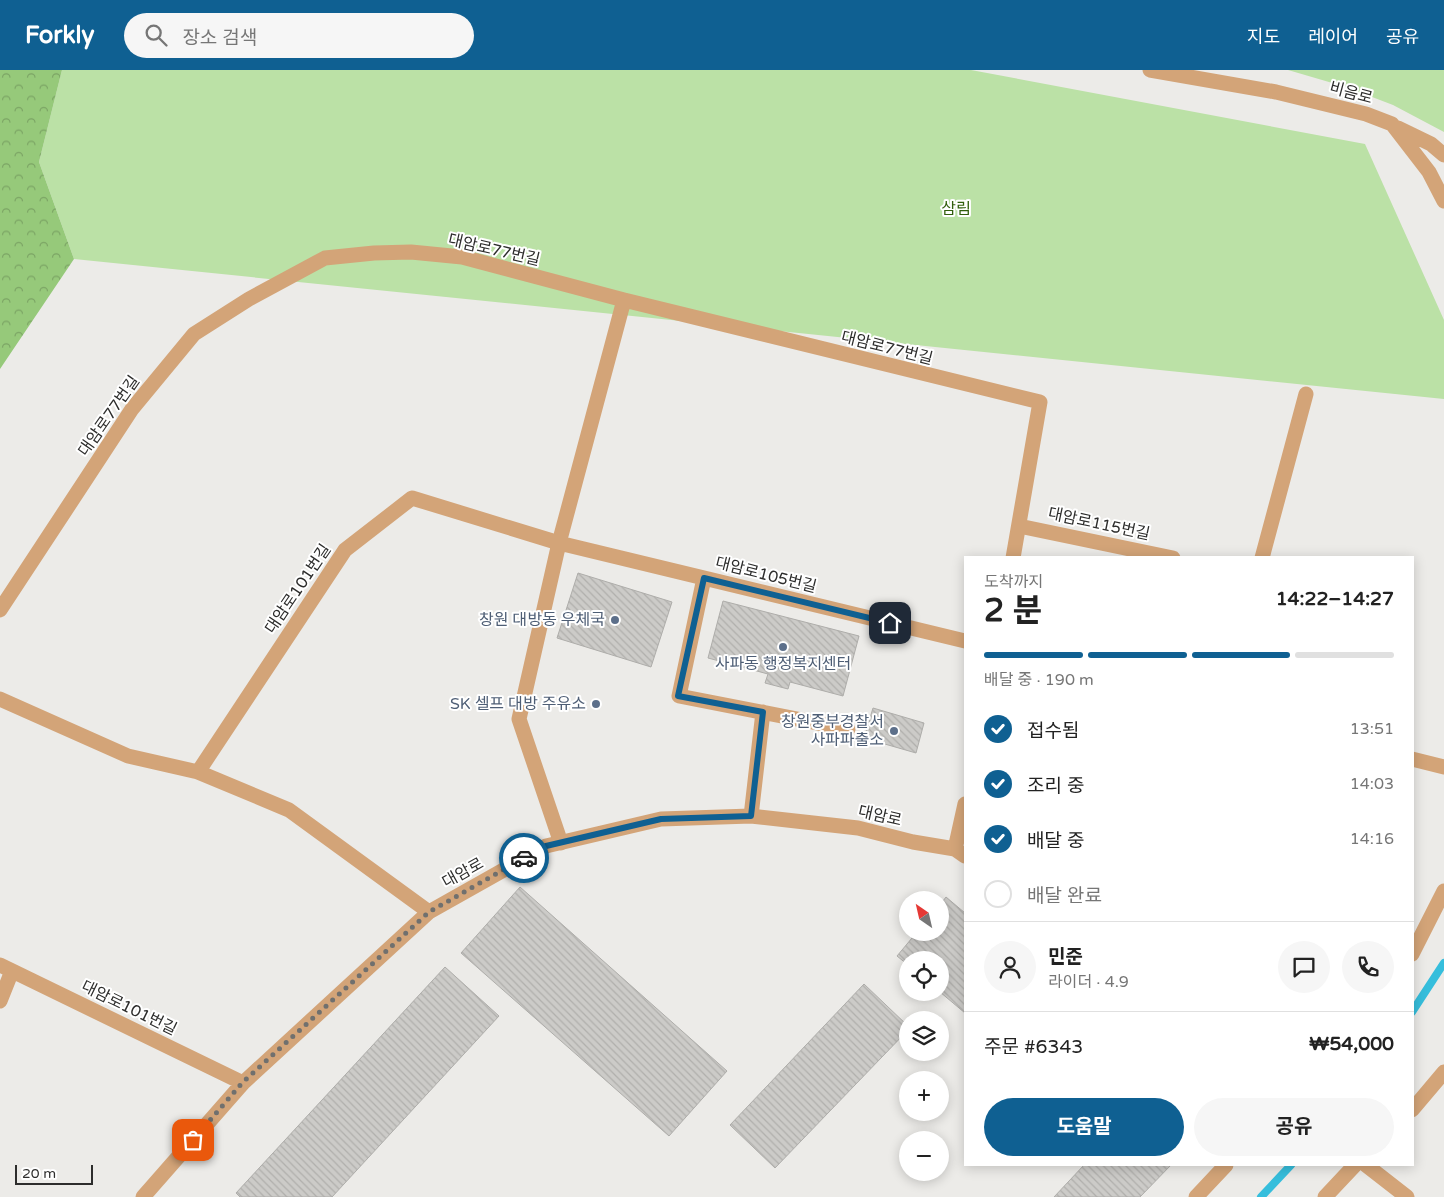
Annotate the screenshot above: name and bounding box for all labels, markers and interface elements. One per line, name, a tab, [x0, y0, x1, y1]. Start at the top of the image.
search box	[124, 13, 474, 58]
text: Forkly	[25, 21, 94, 50]
icon: search	[142, 21, 170, 49]
text: 지도	[1247, 26, 1280, 48]
text: 레이어	[1308, 26, 1358, 48]
text: 공유	[1386, 26, 1419, 48]
text: 장소 검색	[182, 27, 257, 49]
street label: 비음로	[1327, 78, 1375, 108]
park label: 삼림	[941, 199, 971, 219]
street label: 대암로77번길	[446, 230, 542, 270]
street label: 대암로77번길	[839, 327, 935, 369]
street label: 대암로77번길	[74, 372, 144, 460]
street label: 대암로115번길	[1046, 503, 1152, 545]
street label: 대암로101번길	[261, 540, 335, 638]
street label: 대암로105번길	[713, 553, 819, 597]
text: 도착까지	[984, 572, 1043, 592]
text: 14:22–14:27	[1276, 588, 1394, 610]
text: 2 분	[984, 592, 1042, 630]
pin	[869, 602, 911, 644]
icon: home	[876, 609, 904, 637]
place label: 창원 대방동 우체국	[479, 610, 605, 630]
marker: 창원 대방동 우체국	[609, 614, 621, 626]
marker: 사파동 행정복지센터	[777, 641, 789, 653]
place label: 사파동 행정복지센터	[715, 654, 851, 674]
text: 배달 중 · 190 m	[984, 670, 1094, 690]
place label: SK 셀프 대방 주유소	[450, 694, 586, 714]
marker: SK 셀프 대방 주유소	[590, 698, 602, 710]
place label: 창원중부경찰서 사파파출소	[781, 712, 884, 750]
icon: check	[984, 715, 1012, 743]
text: 13:51	[1350, 719, 1394, 739]
text: 접수됨	[1027, 720, 1079, 742]
marker: 창원중부경찰서 사파파출소	[888, 725, 900, 737]
icon: check	[984, 770, 1012, 798]
text: 14:03	[1350, 774, 1394, 794]
text: 조리 중	[1027, 775, 1084, 797]
street label: 대암로	[856, 801, 904, 831]
icon: check	[984, 825, 1012, 853]
text: 14:16	[1350, 829, 1394, 849]
text: 배달 중	[1027, 830, 1084, 852]
courier	[499, 833, 549, 883]
icon: car	[510, 844, 538, 872]
street label: 대암로	[439, 853, 487, 892]
text: 배달 완료	[1027, 885, 1102, 907]
north arrow	[899, 891, 949, 941]
map controls	[899, 891, 949, 1181]
button: person	[984, 941, 1036, 993]
button: chat	[1278, 941, 1330, 993]
button: phone	[1342, 941, 1394, 993]
text: 민준	[1048, 946, 1083, 968]
button: locate	[899, 951, 949, 1001]
text: 라이더 · 4.9	[1048, 972, 1129, 992]
street label: 대암로101번길	[78, 976, 180, 1040]
button: layers	[899, 1011, 949, 1061]
text: ₩54,000	[1309, 1033, 1394, 1055]
text: 주문 #6343	[984, 1036, 1083, 1058]
button: +	[899, 1071, 949, 1121]
button: 도움말	[984, 1098, 1184, 1156]
button: 공유	[1194, 1098, 1394, 1156]
pin	[172, 1119, 214, 1161]
icon: bag	[179, 1126, 207, 1154]
button: −	[899, 1131, 949, 1181]
scale bar	[15, 1162, 92, 1185]
text: 20 m	[22, 1165, 56, 1182]

